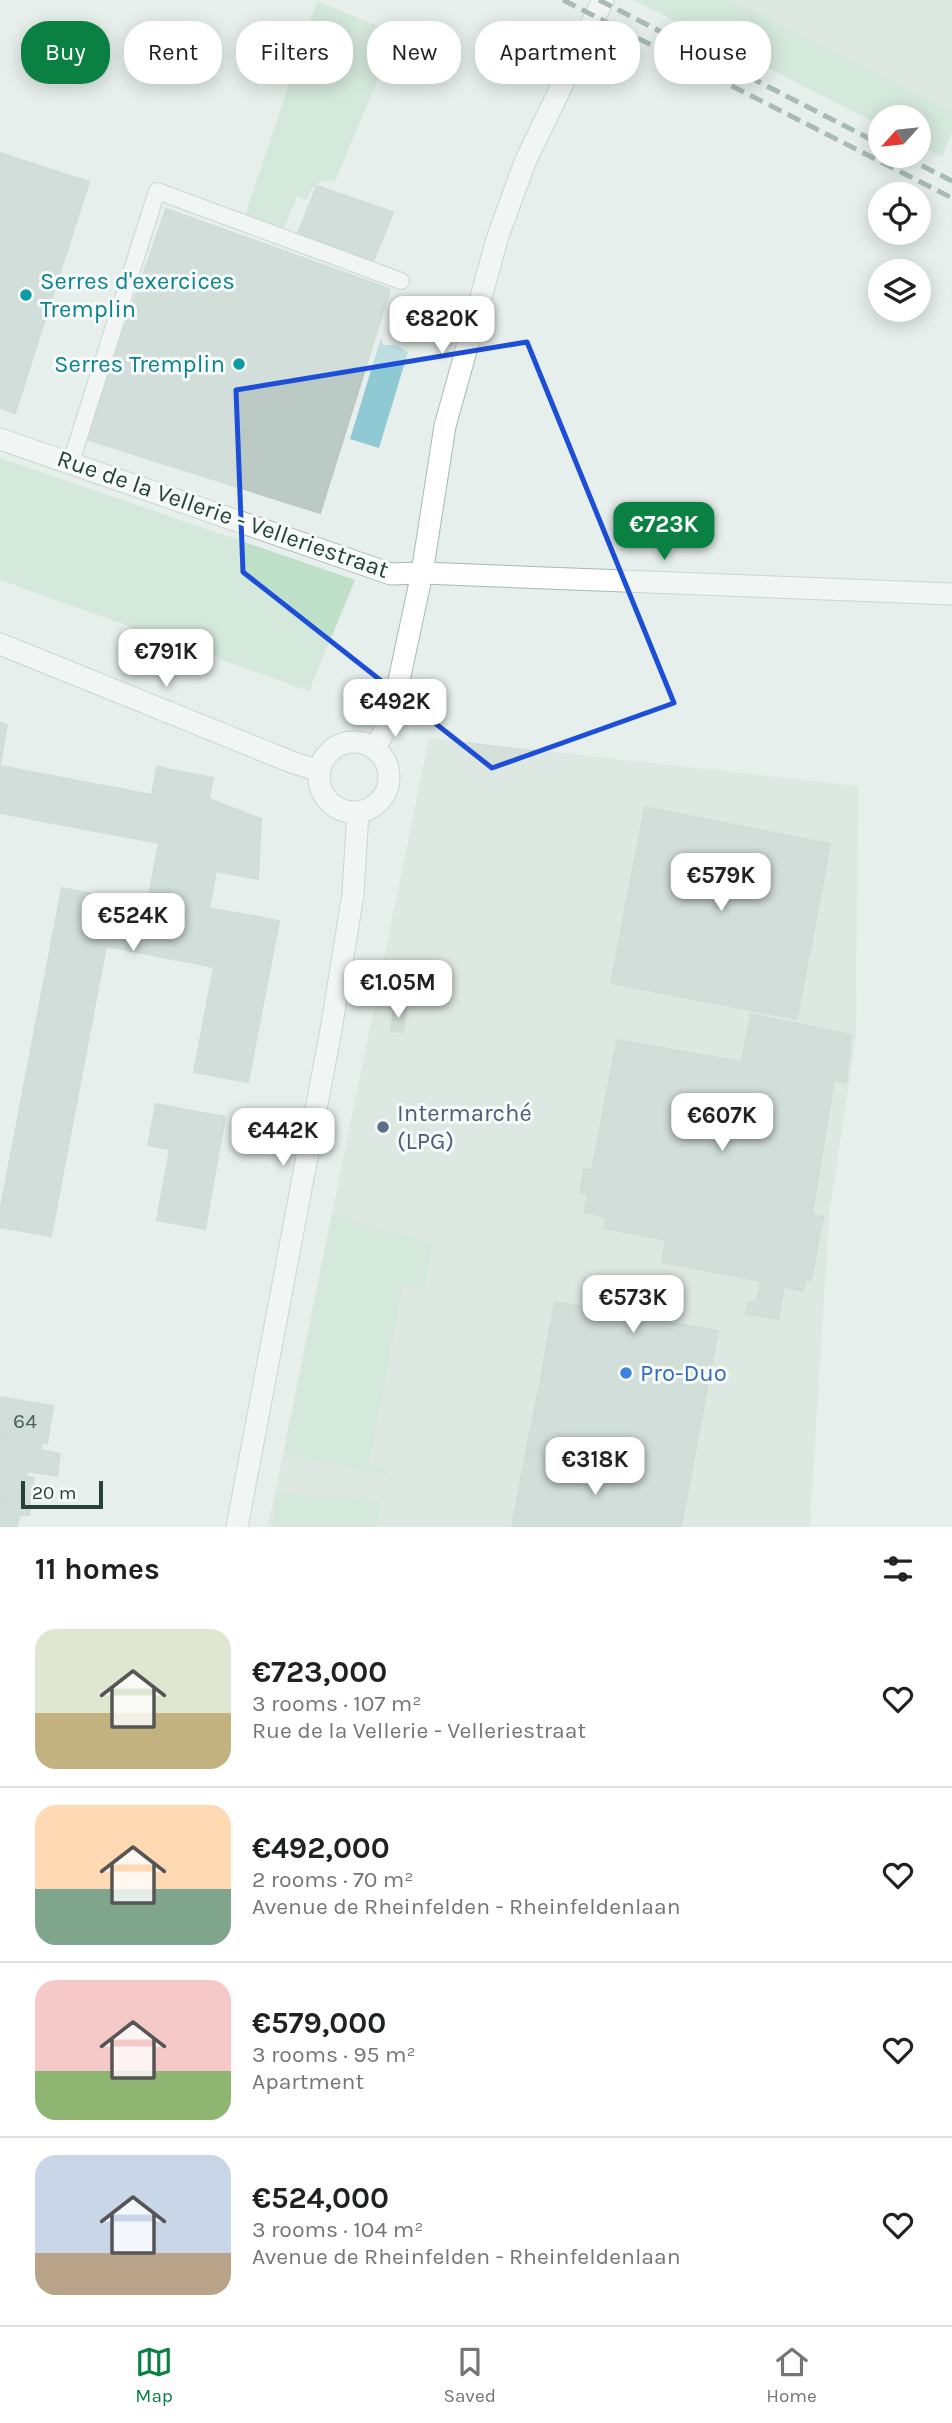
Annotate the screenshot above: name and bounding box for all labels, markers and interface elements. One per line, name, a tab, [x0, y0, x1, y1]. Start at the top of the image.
chip: Buy	[21, 21, 110, 84]
chip: Rent	[124, 21, 222, 84]
chip: Filters	[236, 21, 353, 84]
chip: New	[367, 21, 461, 84]
chip: Apartment	[475, 21, 640, 84]
chip: House	[654, 21, 771, 84]
north arrow	[868, 105, 931, 168]
map controls	[868, 105, 931, 322]
button: locate	[868, 182, 931, 245]
button: layers	[868, 259, 931, 322]
place label: Serres d'exercices Tremplin	[40, 267, 235, 323]
marker: Serres d'exercices Tremplin	[18, 287, 34, 303]
pin: €820K	[393, 296, 491, 356]
text: €820K	[406, 305, 478, 332]
place label: Serres Tremplin	[54, 350, 225, 378]
marker: Serres Tremplin	[231, 356, 247, 372]
street label: Rue de la Vellerie - Velleriestraat	[54, 444, 392, 584]
pin: €723K	[615, 503, 713, 562]
text: €723K	[629, 511, 699, 538]
pin: €791K	[117, 630, 215, 689]
text: €791K	[134, 638, 198, 665]
pin: €492K	[346, 680, 444, 739]
text: €492K	[359, 688, 431, 715]
pin: €579K	[672, 853, 770, 913]
text: €579K	[687, 862, 755, 889]
pin: €524K	[84, 894, 182, 953]
text: €524K	[98, 902, 168, 929]
pin: €1.05M	[341, 960, 455, 1020]
text: €1.05M	[360, 969, 436, 996]
pin: €607K	[673, 1094, 771, 1153]
place label: Intermarché (LPG)	[397, 1099, 532, 1155]
text: €607K	[687, 1102, 757, 1129]
pin: €442K	[234, 1108, 332, 1168]
text: €442K	[248, 1117, 318, 1144]
marker: Intermarché (LPG)	[375, 1119, 391, 1135]
pin: €573K	[584, 1276, 682, 1335]
text: €573K	[599, 1284, 667, 1311]
place label: Pro-Duo	[640, 1359, 727, 1387]
marker: Pro-Duo	[618, 1365, 634, 1381]
house number: 64	[13, 1409, 37, 1433]
pin: €318K	[546, 1438, 644, 1497]
text: €318K	[562, 1446, 629, 1473]
scale bar	[21, 1478, 103, 1510]
text: 20 m	[32, 1482, 77, 1504]
icon: filters	[879, 1550, 917, 1588]
text: 11 homes	[35, 1551, 160, 1587]
text: €723,000	[252, 1654, 387, 1690]
icon: home	[91, 1657, 175, 1741]
icon: heart	[879, 1680, 917, 1718]
text: 3 rooms · 107 m²	[252, 1690, 421, 1717]
text: Rue de la Vellerie - Velleriestraat	[252, 1717, 586, 1744]
text: €492,000	[252, 1830, 390, 1866]
icon: home	[91, 1833, 175, 1917]
icon: heart	[879, 1856, 917, 1894]
text: 2 rooms · 70 m²	[252, 1866, 414, 1893]
text: Avenue de Rheinfelden - Rheinfeldenlaan	[252, 1893, 681, 1920]
text: €579,000	[252, 2005, 386, 2041]
icon: home	[91, 2008, 175, 2092]
icon: heart	[879, 2031, 917, 2069]
text: 3 rooms · 95 m²	[252, 2041, 416, 2068]
text: Apartment	[252, 2068, 364, 2095]
text: €524,000	[252, 2180, 389, 2216]
icon: home	[91, 2183, 175, 2267]
icon: heart	[879, 2206, 917, 2244]
text: 3 rooms · 104 m²	[252, 2216, 423, 2243]
text: Avenue de Rheinfelden - Rheinfeldenlaan	[252, 2243, 681, 2270]
tab: Map	[135, 2343, 173, 2407]
tab: Saved	[443, 2343, 496, 2407]
tab: Home	[766, 2343, 817, 2407]

